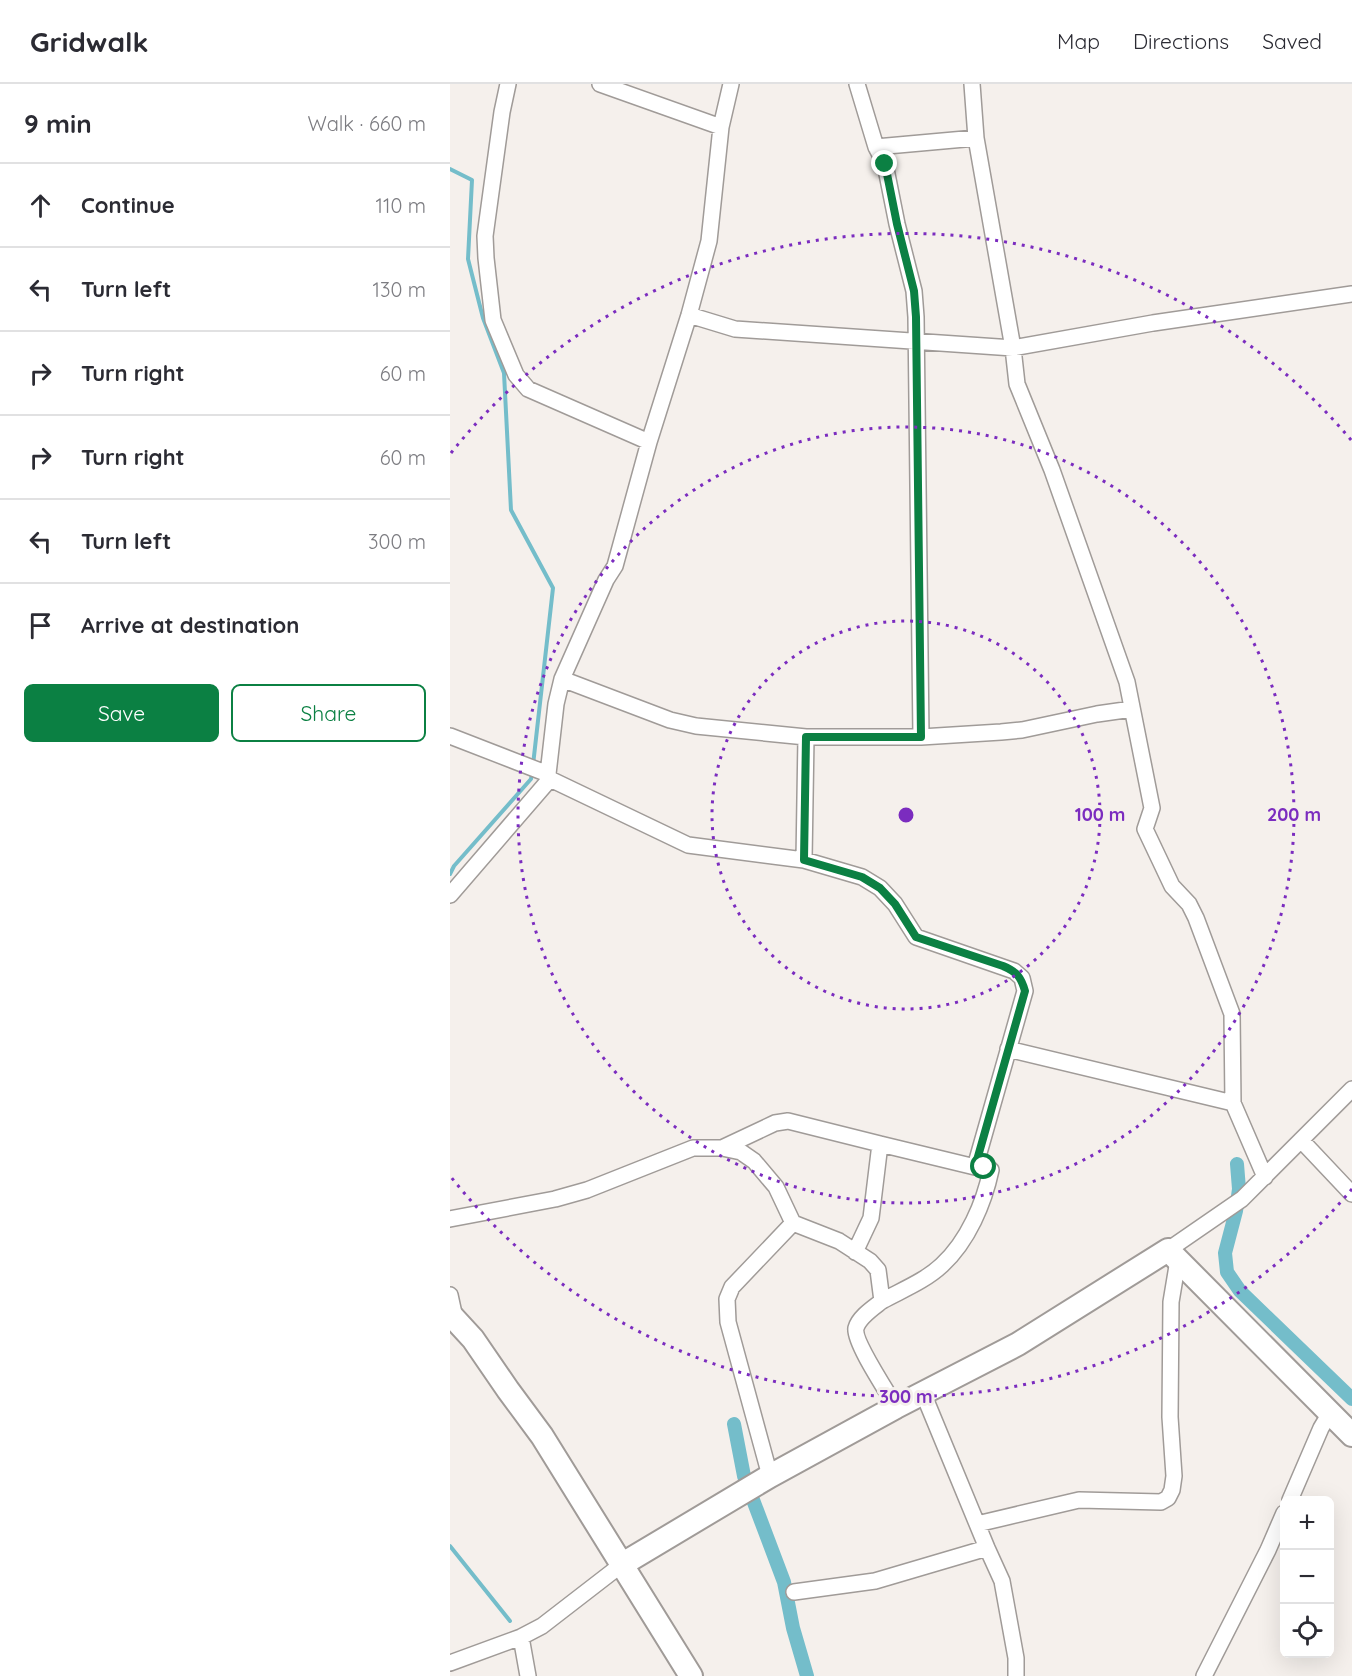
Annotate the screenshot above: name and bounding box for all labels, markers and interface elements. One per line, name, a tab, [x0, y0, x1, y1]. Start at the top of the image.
text: Gridwalk	[30, 24, 149, 59]
text: Map	[1057, 28, 1100, 54]
text: Directions	[1133, 28, 1229, 54]
text: Saved	[1262, 28, 1322, 54]
text: 9 min	[24, 107, 92, 140]
text: Walk · 660 m	[308, 111, 426, 136]
route end	[871, 150, 897, 176]
icon: ahead	[24, 189, 57, 222]
text: Continue	[81, 191, 175, 219]
text: 110 m	[376, 193, 426, 218]
icon: left	[24, 273, 57, 306]
text: Turn left	[81, 275, 171, 303]
text: 130 m	[373, 277, 426, 302]
icon: right	[24, 357, 57, 390]
text: Turn right	[81, 359, 185, 387]
text: 60 m	[380, 361, 426, 386]
icon: right	[24, 441, 57, 474]
text: Turn right	[81, 443, 185, 471]
text: 60 m	[380, 445, 426, 470]
icon: left	[24, 525, 57, 558]
text: Turn left	[81, 527, 171, 555]
text: 300 m	[368, 529, 426, 554]
icon: arrive	[24, 609, 57, 642]
text: Arrive at destination	[81, 611, 299, 639]
button: Save	[24, 684, 219, 742]
button: Share	[231, 684, 426, 742]
text: 100 m	[1075, 803, 1125, 826]
text: 200 m	[1267, 803, 1321, 826]
centre of rings	[896, 805, 916, 825]
route start	[970, 1153, 996, 1179]
text: 300 m	[879, 1385, 933, 1408]
map controls	[1280, 1496, 1334, 1658]
button: +	[1280, 1496, 1334, 1550]
button: −	[1280, 1550, 1334, 1604]
button: locate	[1280, 1604, 1334, 1658]

